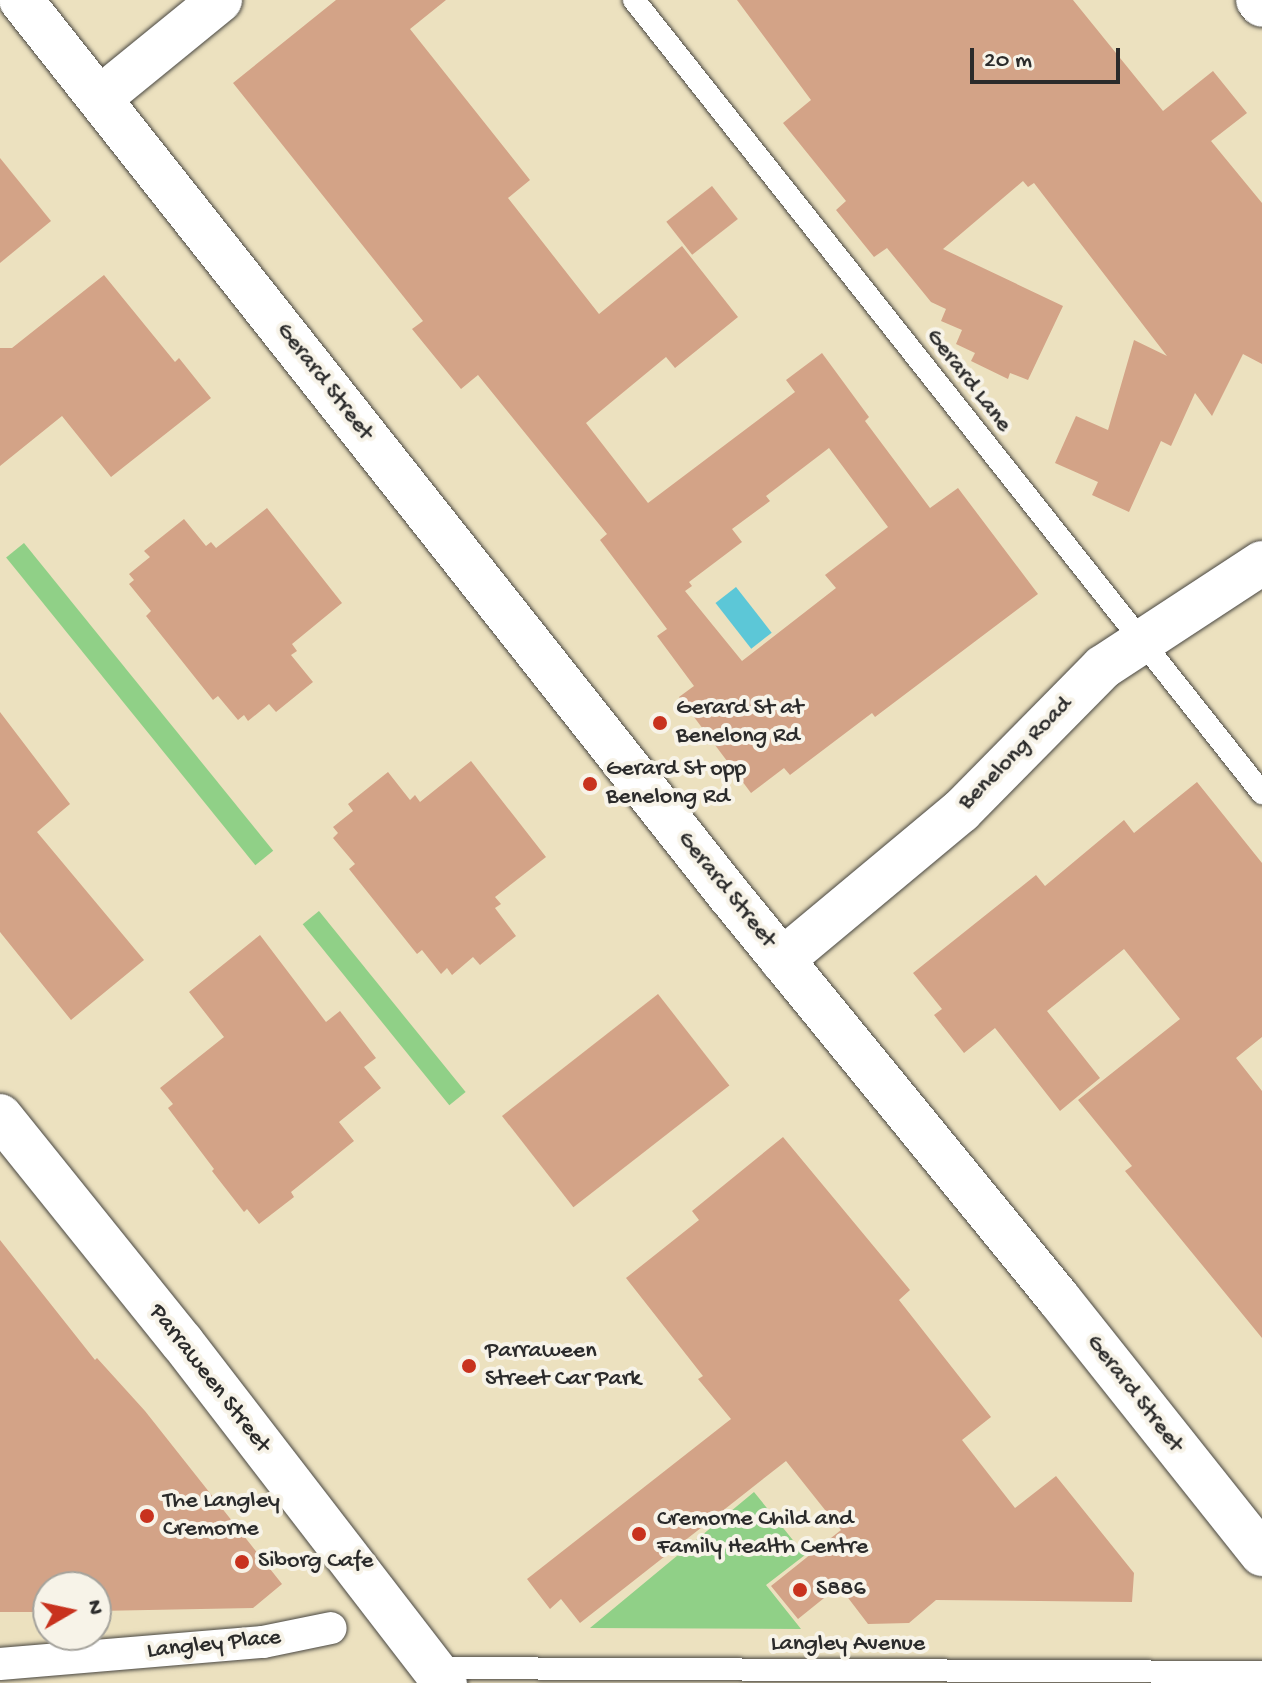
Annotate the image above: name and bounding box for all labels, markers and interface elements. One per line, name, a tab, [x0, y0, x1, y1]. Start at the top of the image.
scale bar	[974, 32, 1124, 82]
text: 20 m	[984, 47, 1032, 76]
street label: Gerard Street	[269, 317, 379, 447]
street label: Gerard Lane	[919, 323, 1017, 439]
street label: Benelong Road	[953, 691, 1079, 817]
place label: Gerard St at Benelong Rd	[676, 695, 803, 751]
marker: Gerard St at Benelong Rd	[651, 714, 669, 732]
place label: Gerard St opp Benelong Rd	[606, 756, 746, 812]
marker: Gerard St opp Benelong Rd	[581, 775, 599, 793]
street label: Gerard Street	[670, 826, 782, 954]
street label: Parraween Street	[142, 1299, 276, 1459]
street label: Gerard Street	[1079, 1329, 1189, 1459]
place label: Parraween Street Car Park	[485, 1338, 641, 1394]
marker: Parraween Street Car Park	[460, 1357, 478, 1375]
place label: The Langley Cremorne	[163, 1488, 280, 1544]
place label: Cremorne Child and Family Health Centre	[657, 1506, 868, 1562]
marker: The Langley Cremorne	[138, 1507, 156, 1525]
marker: Cremorne Child and Family Health Centre	[628, 1523, 650, 1545]
place label: Siborg Cafe	[258, 1548, 373, 1576]
marker: Siborg Cafe	[233, 1553, 251, 1571]
north arrow	[32, 1571, 112, 1651]
place label: S886	[816, 1576, 866, 1604]
marker: S886	[791, 1581, 809, 1599]
text: N	[80, 1598, 108, 1617]
street label: Langley Place	[145, 1624, 283, 1666]
street label: Langley Avenue	[771, 1631, 925, 1659]

